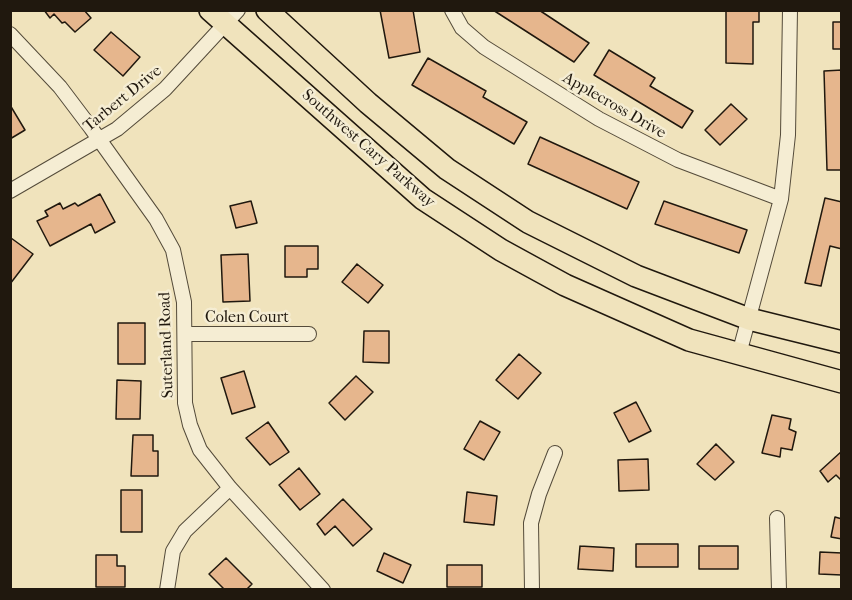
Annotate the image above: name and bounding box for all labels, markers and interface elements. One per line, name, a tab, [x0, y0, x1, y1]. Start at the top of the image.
street label: Tarbert Drive	[80, 62, 166, 136]
street label: Applecross Drive	[559, 69, 669, 143]
street label: Southwest Cary Parkway	[297, 86, 439, 212]
street label: Suterland Road	[156, 292, 178, 398]
street label: Colen Court	[205, 308, 289, 328]

